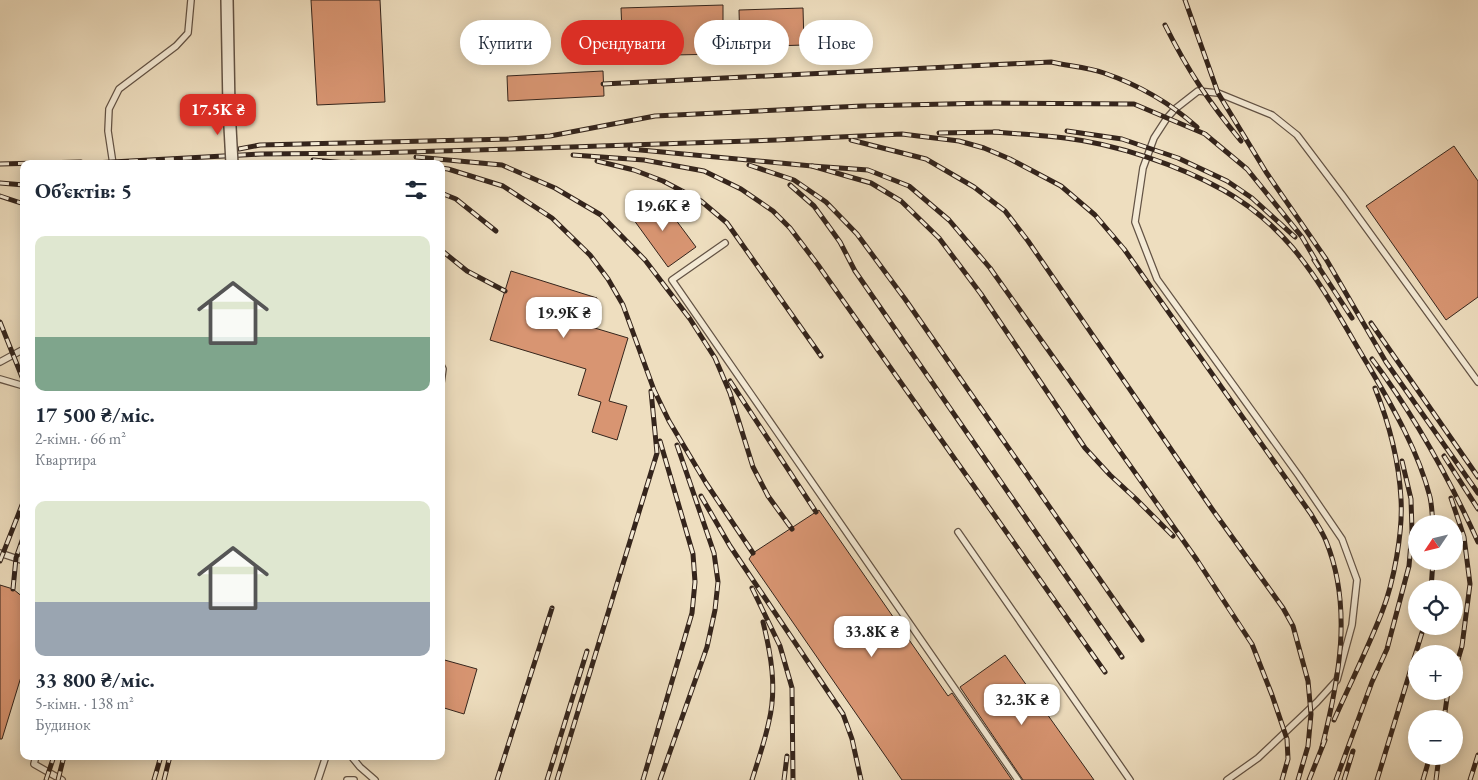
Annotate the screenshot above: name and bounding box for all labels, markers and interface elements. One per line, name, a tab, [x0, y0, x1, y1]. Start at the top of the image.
chip: Купити	[460, 20, 551, 65]
chip: Орендувати	[561, 20, 684, 65]
chip: Фільтри	[694, 20, 789, 65]
chip: Нове	[799, 20, 873, 65]
pin: 17.5K ₴	[172, 94, 264, 136]
text: 17.5K ₴	[191, 99, 245, 120]
icon: filters	[402, 176, 430, 204]
text: Об’єктів: 5	[35, 177, 132, 204]
pin: 19.6K ₴	[617, 190, 709, 232]
text: 19.6K ₴	[636, 195, 690, 216]
icon: home	[188, 268, 278, 358]
pin: 19.9K ₴	[518, 296, 610, 339]
text: 19.9K ₴	[537, 302, 591, 323]
text: 17 500 ₴/міс.	[35, 401, 155, 428]
text: 2-кімн. · 66 m²	[35, 428, 126, 449]
text: Квартира	[35, 449, 96, 470]
north arrow	[1408, 515, 1462, 570]
map controls	[1408, 515, 1463, 765]
icon: home	[188, 533, 278, 623]
button: locate	[1408, 580, 1463, 635]
pin: 33.8K ₴	[826, 616, 918, 658]
text: 33.8K ₴	[845, 621, 899, 642]
button: +	[1408, 645, 1463, 700]
text: 33 800 ₴/міс.	[35, 666, 155, 693]
pin: 32.3K ₴	[976, 684, 1068, 726]
text: 32.3K ₴	[995, 689, 1049, 710]
text: 5-кімн. · 138 m²	[35, 693, 134, 714]
button: −	[1408, 710, 1463, 765]
text: Будинок	[35, 714, 91, 735]

